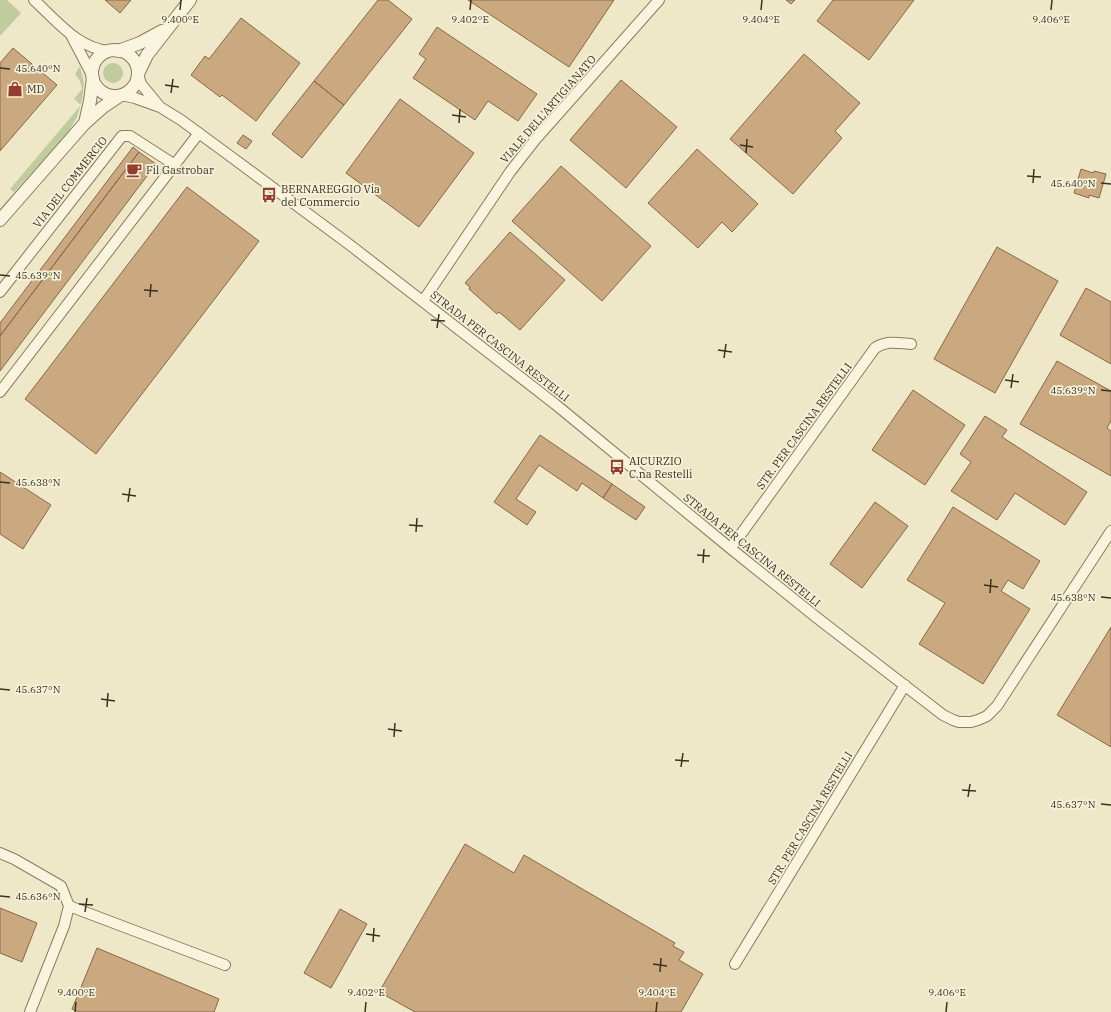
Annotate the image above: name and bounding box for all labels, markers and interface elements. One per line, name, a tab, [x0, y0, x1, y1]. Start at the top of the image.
text: 9.400°E	[161, 13, 199, 26]
text: 9.402°E	[451, 13, 489, 26]
text: 9.404°E	[742, 13, 780, 26]
text: 9.406°E	[1032, 13, 1070, 26]
street label: VIALE DELL'ARTIGIANATO	[497, 52, 599, 166]
text: 45.640°N	[15, 62, 61, 75]
shop icon: MD	[6, 80, 24, 98]
place label: MD	[27, 82, 45, 96]
street label: VIA DEL COMMERCIO	[30, 133, 110, 231]
cafe icon: Fil Gastrobar	[125, 161, 143, 179]
place label: Fil Gastrobar	[146, 163, 214, 177]
text: 45.640°N	[1050, 177, 1096, 190]
place label: BERNAREGGIO Via del Commercio	[281, 182, 380, 209]
bus stop icon: BERNAREGGIO Via del Commercio	[260, 186, 278, 204]
text: 45.639°N	[15, 269, 61, 282]
street label: STRADA PER CASCINA RESTELLI	[428, 287, 572, 405]
street label: STR. PER CASCINA RESTELLI	[753, 360, 855, 492]
text: 45.639°N	[1050, 384, 1096, 397]
place label: AICURZIO C.na Restelli	[629, 454, 693, 481]
bus stop icon: AICURZIO C.na Restelli	[608, 458, 626, 476]
text: 45.638°N	[15, 476, 61, 489]
street label: STRADA PER CASCINA RESTELLI	[681, 490, 824, 610]
text: 45.638°N	[1050, 591, 1096, 604]
text: 45.637°N	[15, 683, 61, 696]
street label: STR. PER CASCINA RESTELLI	[765, 749, 855, 887]
text: 45.637°N	[1050, 798, 1096, 811]
text: 45.636°N	[15, 890, 61, 903]
text: 9.400°E	[57, 986, 95, 999]
text: 9.402°E	[347, 986, 385, 999]
text: 9.404°E	[638, 986, 676, 999]
text: 9.406°E	[928, 986, 966, 999]

